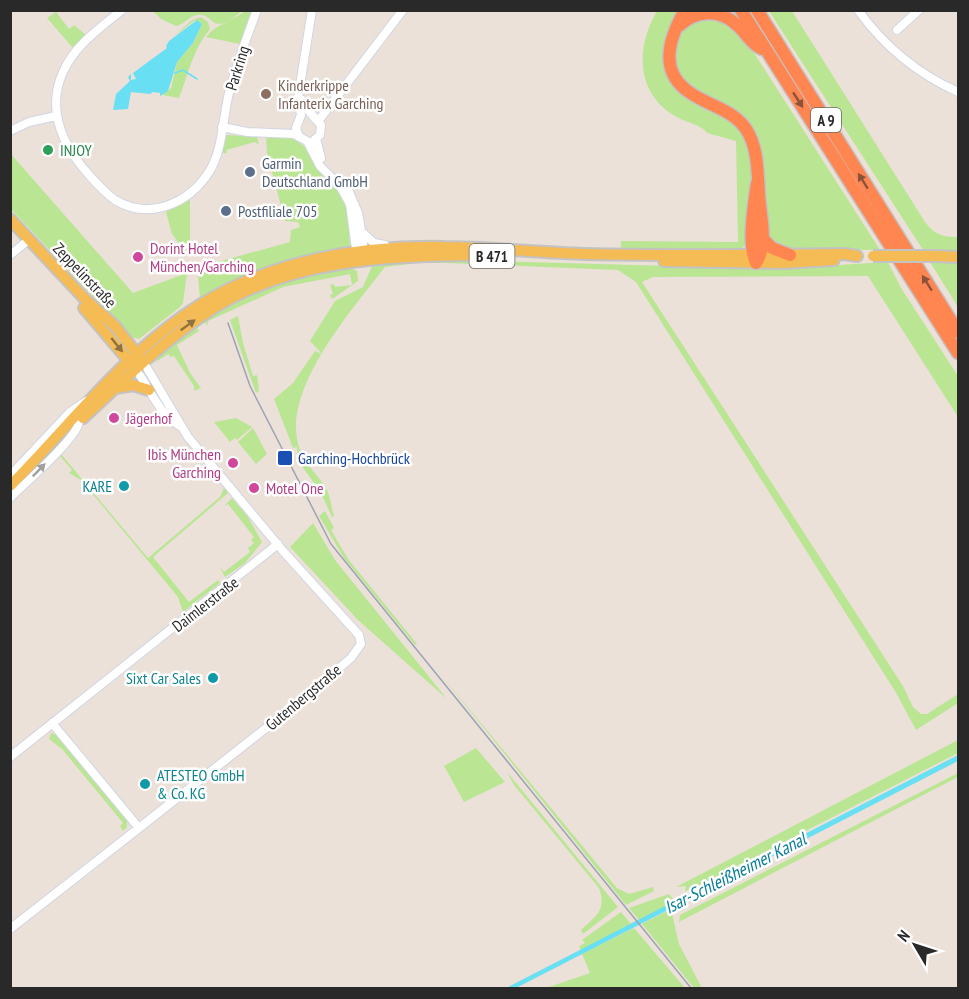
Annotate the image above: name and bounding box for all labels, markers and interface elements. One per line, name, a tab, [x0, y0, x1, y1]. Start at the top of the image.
street label: Parkring	[221, 43, 253, 93]
place label: Kinderkrippe Infanterix Garching	[278, 75, 383, 113]
marker: Kinderkrippe Infanterix Garching	[259, 87, 273, 101]
one-way arrow	[792, 92, 803, 108]
road number: A 9	[811, 108, 841, 132]
place label: INJOY	[60, 140, 92, 160]
marker: INJOY	[41, 143, 55, 157]
place label: Garmin Deutschland GmbH	[262, 153, 368, 191]
marker: Garmin Deutschland GmbH	[243, 165, 257, 179]
one-way arrow	[858, 172, 869, 189]
place label: Postfiliale 705	[238, 201, 317, 221]
marker: Postfiliale 705	[219, 204, 233, 218]
street label: Zeppelinstraße	[49, 238, 121, 312]
place label: Dorint Hotel München/Garching	[150, 238, 254, 276]
road number: B 471	[470, 244, 514, 268]
marker: Dorint Hotel München/Garching	[131, 250, 145, 264]
one-way arrow	[922, 275, 933, 291]
one-way arrow	[180, 319, 196, 331]
one-way arrow	[110, 337, 123, 352]
place label: Jägerhof	[125, 408, 173, 428]
marker: Jägerhof	[107, 411, 121, 425]
place label: Ibis München Garching	[148, 444, 221, 482]
place label: Garching-Hochbrück	[298, 448, 411, 468]
marker: Garching-Hochbrück	[276, 449, 294, 467]
marker: Ibis München Garching	[226, 456, 240, 470]
one-way arrow	[31, 463, 45, 477]
place label: KARE	[82, 476, 112, 496]
place label: Motel One	[266, 478, 324, 498]
marker: KARE	[117, 479, 131, 493]
marker: Motel One	[247, 481, 261, 495]
street label: Daimlerstraße	[168, 572, 242, 636]
street label: Gutenbergstraße	[261, 660, 345, 734]
place label: Sixt Car Sales	[126, 668, 201, 688]
marker: Sixt Car Sales	[206, 671, 220, 685]
place label: ATESTEO GmbH & Co. KG	[157, 765, 245, 803]
marker: ATESTEO GmbH & Co. KG	[138, 777, 152, 791]
water label: Isar-Schleißheimer Kanal	[660, 826, 811, 919]
north arrow	[885, 915, 945, 975]
text: N	[893, 926, 914, 945]

